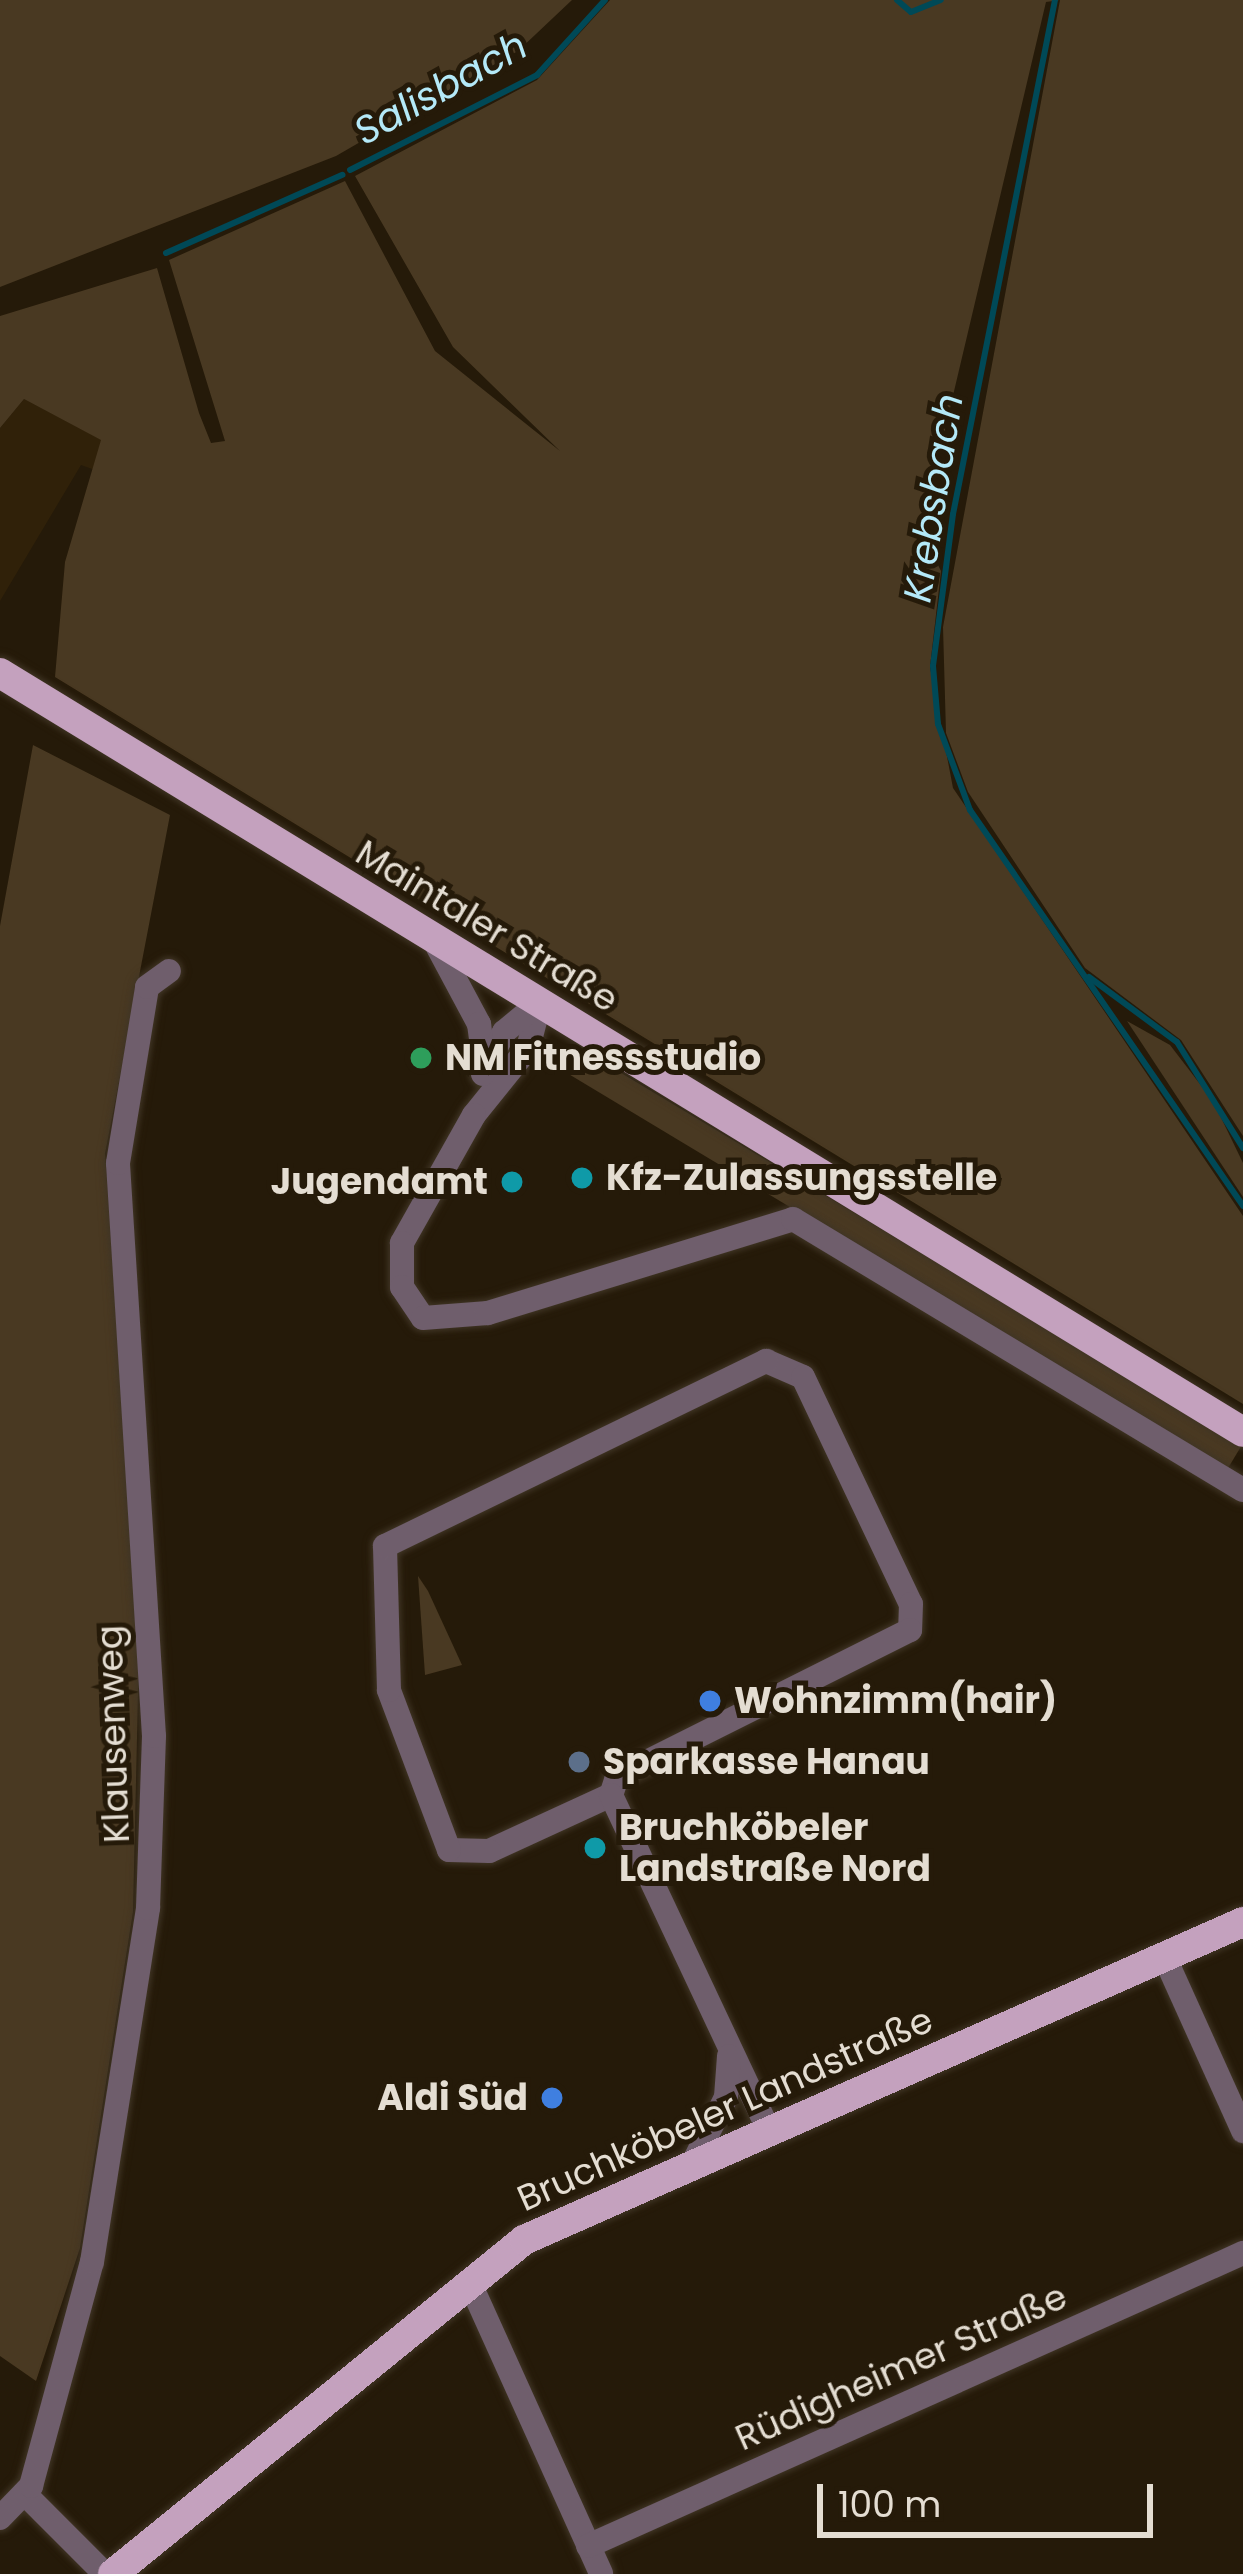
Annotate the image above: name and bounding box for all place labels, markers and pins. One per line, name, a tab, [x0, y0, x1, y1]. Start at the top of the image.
place label: NM Fitnessstudio	[445, 1036, 761, 1080]
marker: NM Fitnessstudio	[408, 1045, 434, 1071]
place label: Kfz-Zulassungsstelle	[606, 1156, 997, 1200]
place label: Jugendamt	[270, 1160, 488, 1204]
marker: Kfz-Zulassungsstelle	[569, 1165, 595, 1191]
marker: Jugendamt	[499, 1169, 525, 1195]
place label: Wohnzimm(hair)	[734, 1679, 1057, 1723]
marker: Wohnzimm(hair)	[697, 1688, 723, 1714]
place label: Sparkasse Hanau	[603, 1740, 930, 1784]
marker: Sparkasse Hanau	[566, 1749, 592, 1775]
place label: Bruchköbeler Landstraße Nord	[619, 1805, 931, 1890]
marker: Bruchköbeler Landstraße Nord	[582, 1835, 608, 1861]
place label: Aldi Süd	[377, 2076, 528, 2120]
marker: Aldi Süd	[539, 2085, 565, 2111]

